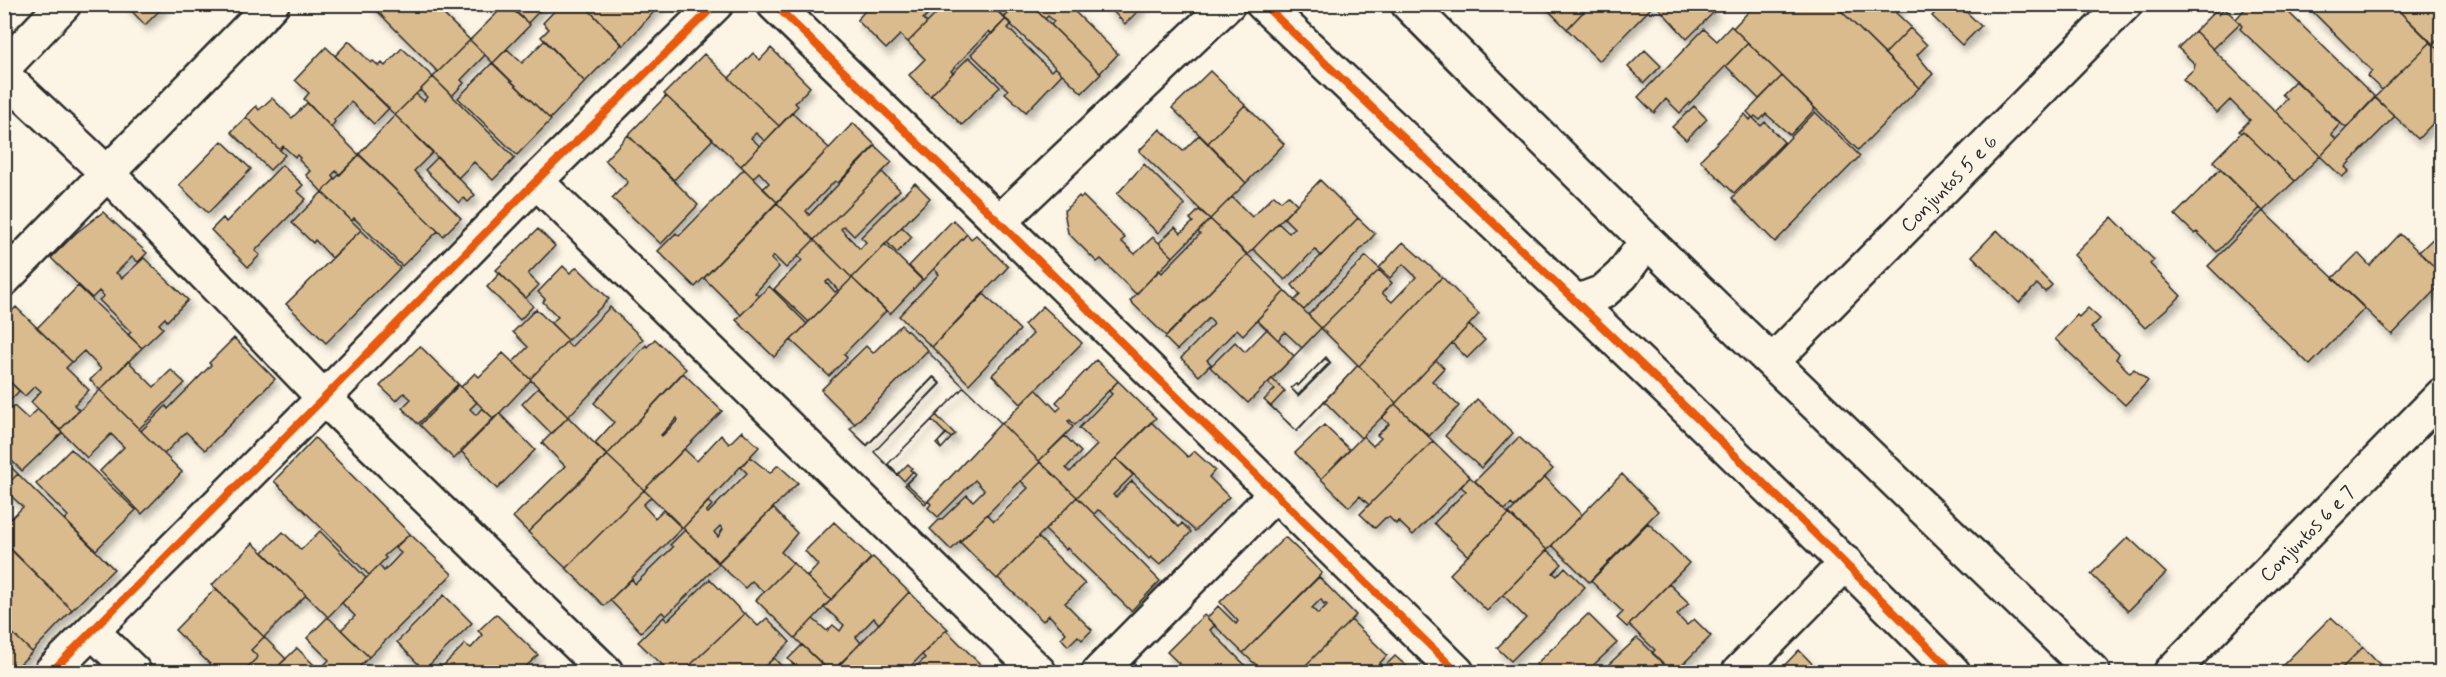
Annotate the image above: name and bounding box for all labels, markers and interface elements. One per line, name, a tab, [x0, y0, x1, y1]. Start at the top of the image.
street label: Conjuntos 5 e 6	[1895, 129, 2004, 239]
street label: Conjuntos 6 e 7	[2254, 480, 2361, 589]

